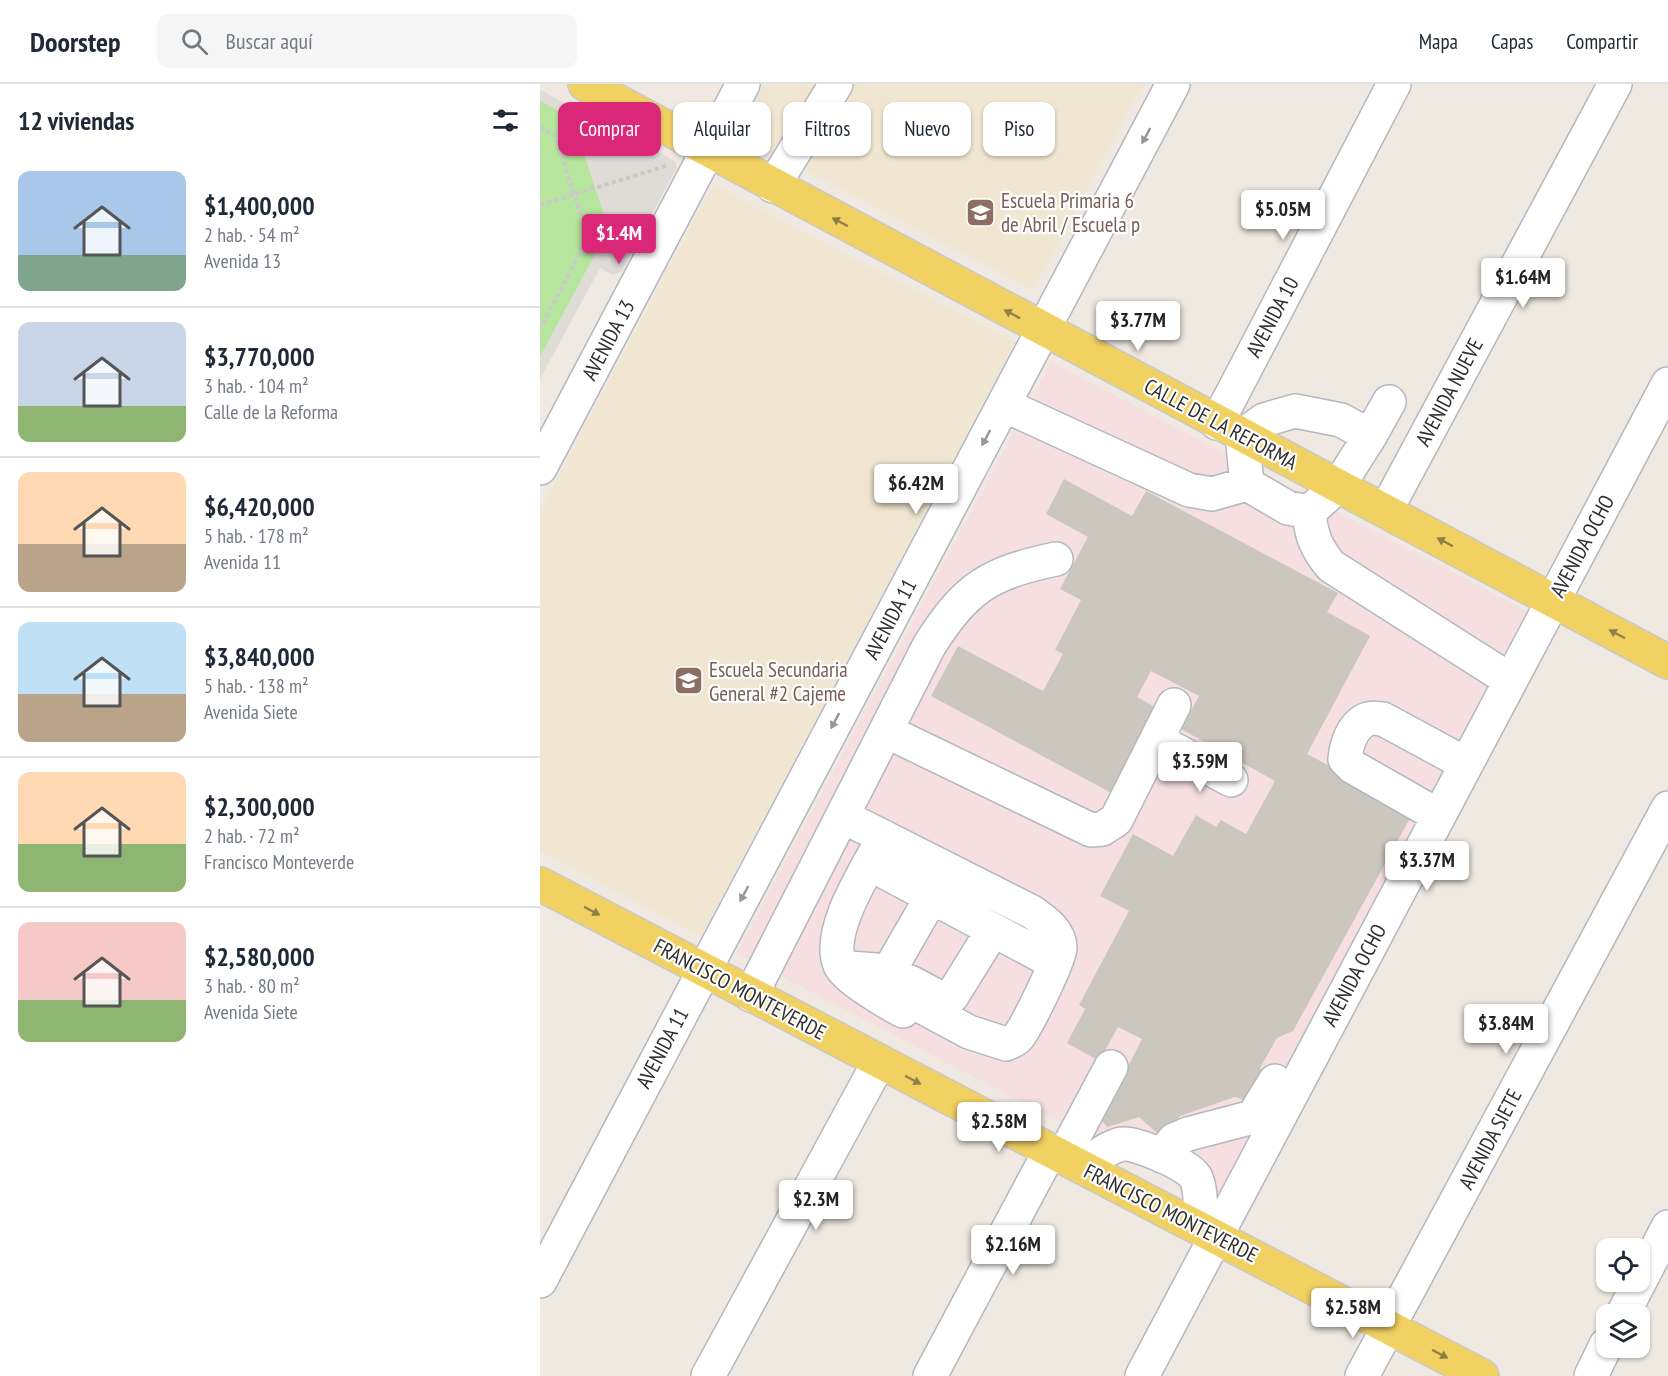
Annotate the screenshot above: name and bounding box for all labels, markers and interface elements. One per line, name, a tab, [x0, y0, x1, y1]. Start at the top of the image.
search box	[157, 14, 577, 68]
text: Doorstep	[30, 23, 121, 60]
icon: search	[178, 25, 211, 58]
text: Buscar aquí	[226, 27, 313, 55]
text: Mapa	[1419, 28, 1458, 55]
text: Capas	[1491, 28, 1533, 55]
text: Compartir	[1566, 28, 1638, 55]
chip: Comprar	[558, 102, 661, 156]
chip: Alquilar	[673, 102, 771, 156]
chip: Filtros	[783, 102, 871, 156]
chip: Nuevo	[883, 102, 971, 156]
chip: Piso	[983, 102, 1055, 156]
text: 12 viviendas	[18, 104, 134, 137]
icon: filters	[489, 104, 522, 137]
one-way arrow	[1141, 127, 1151, 144]
place label: Escuela Primaria 6 de Abril / Escuela p	[1001, 187, 1140, 238]
text: $1,400,000	[204, 189, 315, 222]
pin: $5.05M	[1234, 190, 1332, 241]
icon: home	[66, 195, 138, 267]
school or university icon: Escuela Primaria 6 de Abril / Escuela p	[964, 196, 996, 228]
text: $5.05M	[1255, 196, 1311, 222]
pin: $1.4M	[577, 214, 661, 265]
one-way arrow	[831, 217, 848, 227]
text: $1.4M	[596, 220, 642, 246]
text: 2 hab. · 54 m²	[204, 222, 300, 248]
text: Avenida 13	[204, 248, 281, 274]
pin: $1.64M	[1474, 258, 1572, 309]
text: $1.64M	[1495, 264, 1551, 290]
street label: AVENIDA 10	[1240, 272, 1304, 362]
street label: AVENIDA 13	[576, 295, 640, 385]
pin: $3.77M	[1089, 301, 1187, 352]
text: $3.77M	[1110, 307, 1166, 333]
one-way arrow	[1003, 309, 1020, 319]
street label: AVENIDA NUEVE	[1409, 333, 1489, 451]
text: $3,770,000	[204, 340, 315, 373]
icon: home	[66, 346, 138, 418]
street label: CALLE DE LA REFORMA	[1140, 372, 1302, 476]
text: 3 hab. · 104 m²	[204, 373, 309, 399]
text: Calle de la Reforma	[204, 399, 338, 425]
one-way arrow	[981, 430, 991, 447]
pin: $6.42M	[867, 464, 965, 515]
text: $6.42M	[888, 470, 944, 496]
text: $6,420,000	[204, 490, 315, 523]
street label: AVENIDA OCHO	[1544, 490, 1620, 602]
icon: home	[66, 496, 138, 568]
text: 5 hab. · 178 m²	[204, 523, 309, 549]
one-way arrow	[1436, 537, 1453, 547]
text: Avenida 11	[204, 549, 281, 575]
street label: AVENIDA 11	[858, 574, 922, 664]
one-way arrow	[1608, 629, 1625, 639]
text: $3,840,000	[204, 640, 315, 673]
icon: home	[66, 646, 138, 718]
place label: Escuela Secundaria General #2 Cajeme	[709, 656, 848, 707]
school or university icon: Escuela Secundaria General #2 Cajeme	[672, 665, 704, 697]
text: 5 hab. · 138 m²	[204, 673, 309, 699]
text: Avenida Siete	[204, 699, 298, 725]
one-way arrow	[830, 713, 840, 730]
pin: $3.59M	[1151, 742, 1249, 793]
text: $3.59M	[1172, 748, 1228, 774]
text: $2,300,000	[204, 790, 315, 823]
icon: home	[66, 796, 138, 868]
text: 2 hab. · 72 m²	[204, 823, 300, 849]
pin: $3.37M	[1378, 841, 1476, 892]
text: $3.37M	[1399, 847, 1455, 873]
text: Francisco Monteverde	[204, 849, 354, 875]
one-way arrow	[739, 885, 749, 902]
one-way arrow	[583, 906, 600, 916]
street label: AVENIDA OCHO	[1316, 919, 1392, 1031]
street label: FRANCISCO MONTEVERDE	[649, 932, 831, 1046]
text: $2,580,000	[204, 940, 315, 973]
icon: home	[66, 946, 138, 1018]
text: 3 hab. · 80 m²	[204, 973, 300, 999]
text: Avenida Siete	[204, 999, 298, 1025]
street label: AVENIDA 11	[630, 1003, 694, 1093]
pin: $3.84M	[1457, 1004, 1555, 1055]
text: $3.84M	[1478, 1010, 1534, 1036]
one-way arrow	[905, 1075, 922, 1085]
street label: AVENIDA SIETE	[1452, 1084, 1528, 1194]
pin: $2.58M	[950, 1102, 1048, 1153]
text: $2.58M	[971, 1108, 1027, 1134]
street label: FRANCISCO MONTEVERDE	[1080, 1157, 1262, 1269]
pin: $2.3M	[774, 1180, 858, 1231]
text: $2.3M	[793, 1186, 839, 1212]
pin: $2.16M	[964, 1225, 1062, 1276]
text: $2.16M	[985, 1231, 1041, 1257]
map controls	[1596, 1238, 1650, 1358]
button: locate	[1596, 1238, 1650, 1292]
pin: $2.58M	[1304, 1288, 1402, 1339]
text: $2.58M	[1325, 1294, 1381, 1320]
button: layers	[1596, 1304, 1650, 1358]
one-way arrow	[1432, 1349, 1449, 1359]

